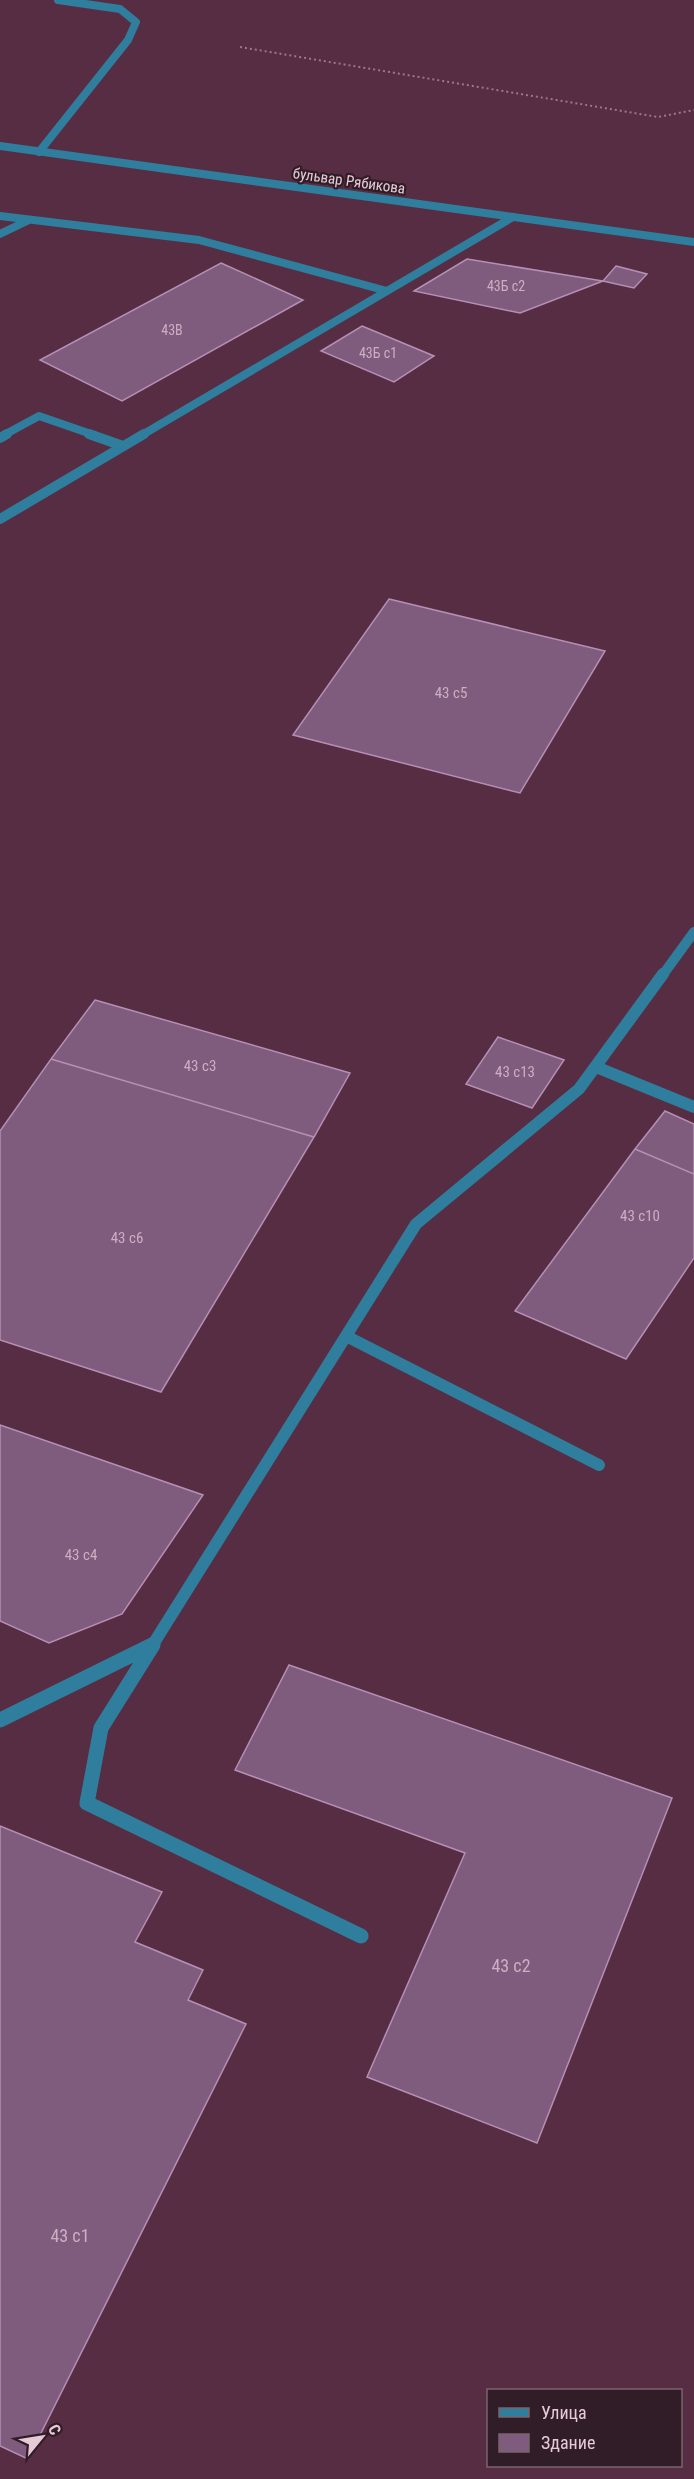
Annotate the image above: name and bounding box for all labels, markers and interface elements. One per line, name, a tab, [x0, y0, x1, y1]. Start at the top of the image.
street label: бульвар Рябикова	[292, 164, 406, 198]
house number: 43Б с2	[487, 278, 525, 294]
house number: 43В	[161, 322, 183, 338]
house number: 43Б с1	[359, 345, 397, 361]
house number: 43 с5	[435, 684, 467, 702]
house number: 43 с3	[184, 1057, 216, 1075]
house number: 43 с13	[495, 1063, 535, 1081]
house number: 43 с10	[620, 1207, 660, 1225]
house number: 43 с6	[111, 1229, 143, 1247]
house number: 43 с4	[65, 1546, 97, 1564]
house number: 43 с2	[491, 1955, 531, 1976]
house number: 43 с1	[50, 2225, 90, 2246]
legend	[487, 2389, 682, 2467]
text: Улица	[541, 2402, 587, 2423]
north arrow	[12, 2407, 72, 2467]
text: С	[44, 2421, 65, 2438]
text: Здание	[541, 2432, 595, 2453]

